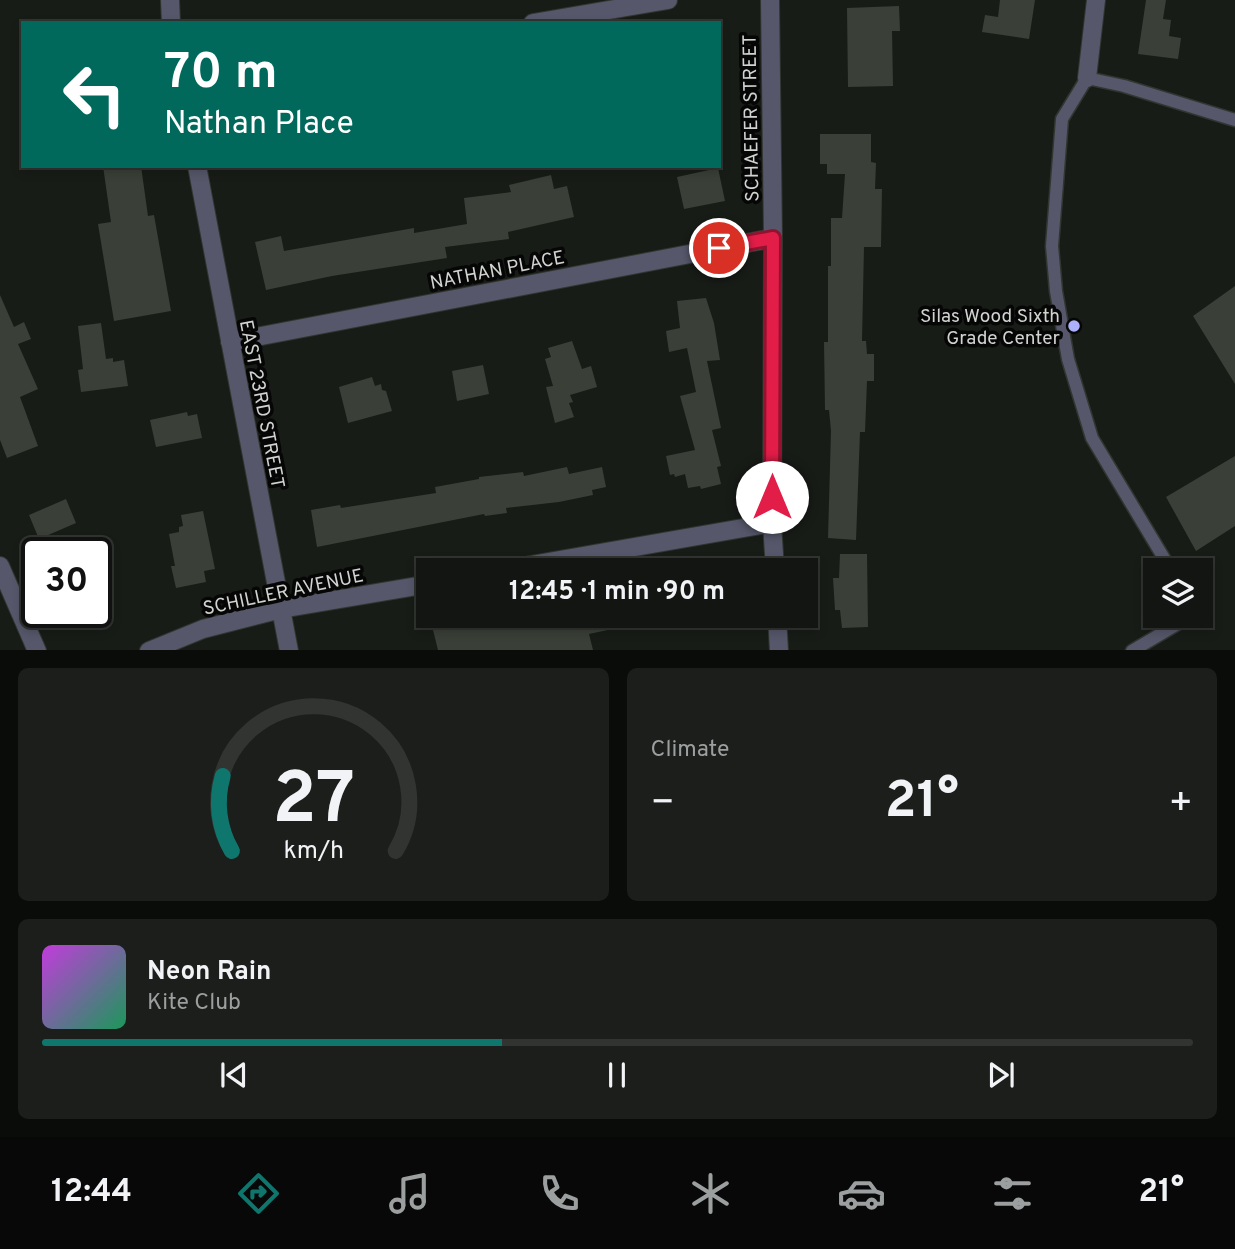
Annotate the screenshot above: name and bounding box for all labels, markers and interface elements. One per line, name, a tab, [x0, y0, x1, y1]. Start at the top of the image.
street label: SCHAEFER STREET	[739, 34, 765, 202]
text: 70 m	[164, 44, 278, 106]
icon: left	[49, 49, 140, 140]
text: Nathan Place	[164, 105, 354, 145]
pin	[689, 218, 749, 278]
icon: arrive	[700, 229, 738, 267]
street label: NATHAN PLACE	[428, 246, 567, 296]
place label: Silas Wood Sixth Grade Center	[920, 305, 1061, 351]
street label: EAST 23RD STREET	[233, 318, 289, 491]
marker: Silas Wood Sixth Grade Center	[1066, 318, 1082, 334]
position arrow	[735, 460, 809, 534]
speed limit sign: 30	[21, 537, 112, 628]
map controls	[1143, 558, 1213, 628]
button: layers	[1143, 558, 1213, 628]
street label: SCHILLER AVENUE	[201, 564, 366, 622]
text: 12:45 · 1 min · 90 m	[509, 576, 725, 609]
text: Climate	[651, 736, 729, 765]
text: 27	[272, 757, 355, 849]
text: 21°	[885, 770, 959, 836]
text: −	[651, 780, 675, 829]
text: +	[1168, 780, 1193, 829]
text: km/h	[283, 835, 344, 867]
text: Neon Rain	[147, 956, 272, 989]
text: Kite Club	[147, 989, 241, 1018]
icon: previous	[215, 1056, 253, 1094]
icon: pause	[598, 1056, 636, 1094]
icon: next	[982, 1056, 1020, 1094]
icon: directions	[234, 1169, 283, 1218]
icon: music	[385, 1169, 434, 1218]
icon: phone	[535, 1169, 584, 1218]
icon: climate	[686, 1169, 735, 1218]
icon: car	[837, 1169, 886, 1218]
icon: filters	[988, 1169, 1037, 1218]
text: 12:44	[51, 1173, 132, 1213]
text: 21°	[1138, 1173, 1184, 1213]

